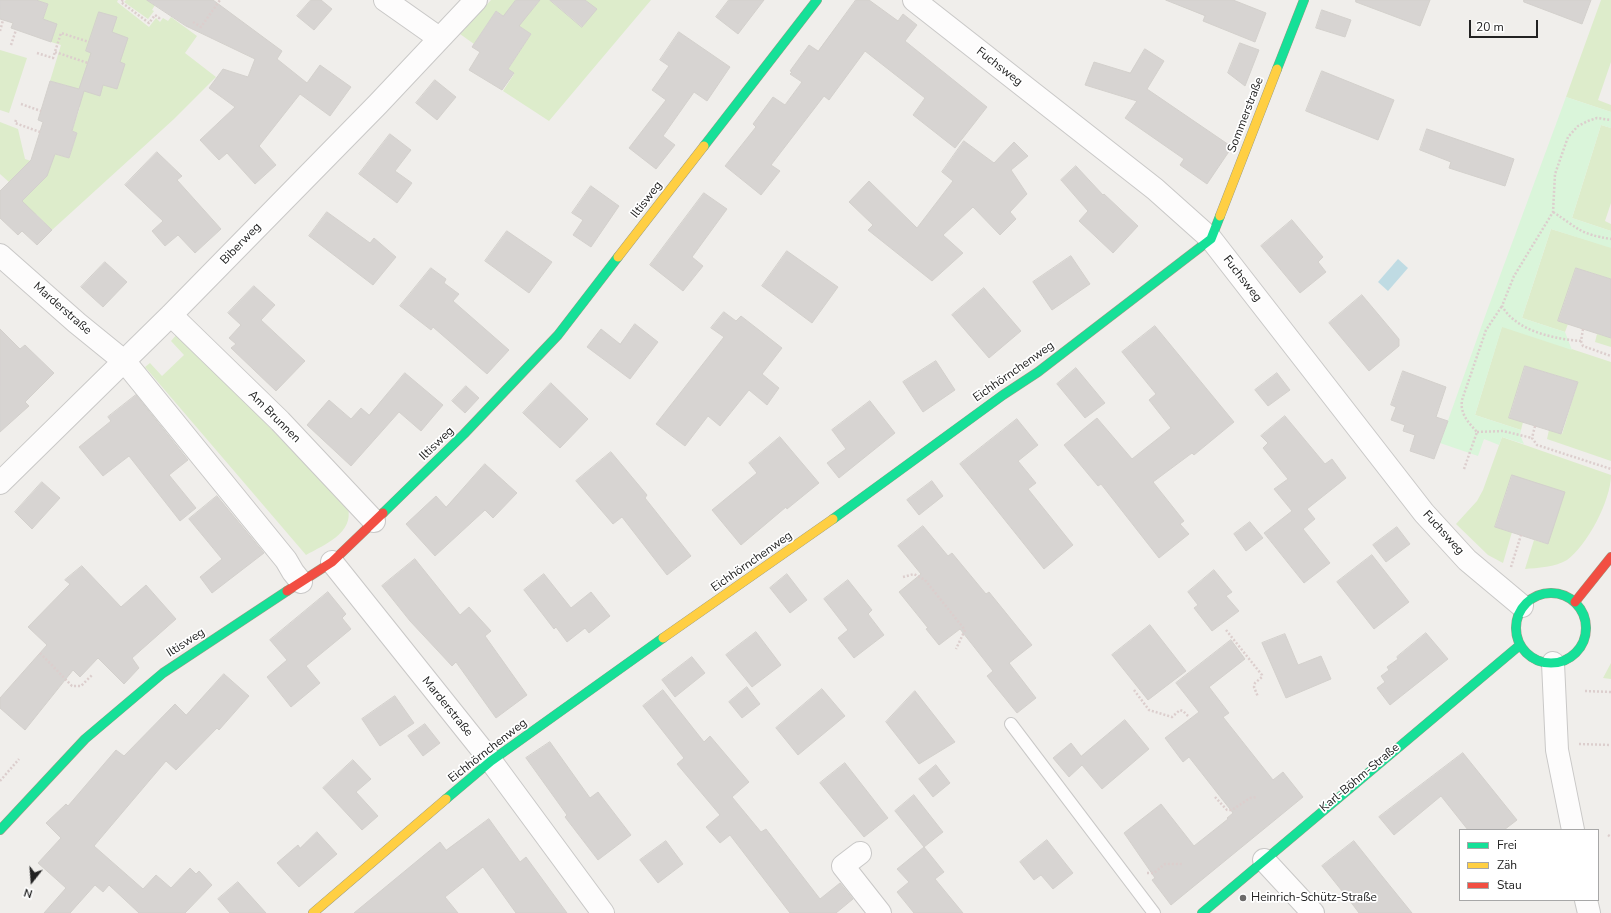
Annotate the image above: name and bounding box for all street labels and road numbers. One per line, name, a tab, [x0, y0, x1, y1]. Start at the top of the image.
street label: Fuchsweg	[973, 45, 1025, 89]
street label: Sommerstraße	[1225, 75, 1267, 155]
street label: Iltisweg	[628, 179, 666, 221]
street label: Biberweg	[218, 220, 264, 268]
street label: Fuchsweg	[1220, 253, 1264, 305]
street label: Marderstraße	[30, 280, 94, 338]
street label: Eichhörnchenweg	[971, 339, 1057, 405]
street label: Am Brunnen	[245, 388, 303, 446]
street label: Iltisweg	[417, 424, 457, 464]
street label: Fuchsweg	[1419, 508, 1467, 558]
street label: Eichhörnchenweg	[709, 529, 795, 595]
street label: Iltisweg	[164, 625, 208, 661]
street label: Marderstraße	[419, 674, 475, 740]
street label: Eichhörnchenweg	[446, 716, 530, 786]
street label: Karl-Böhm-Straße	[1317, 741, 1403, 815]

